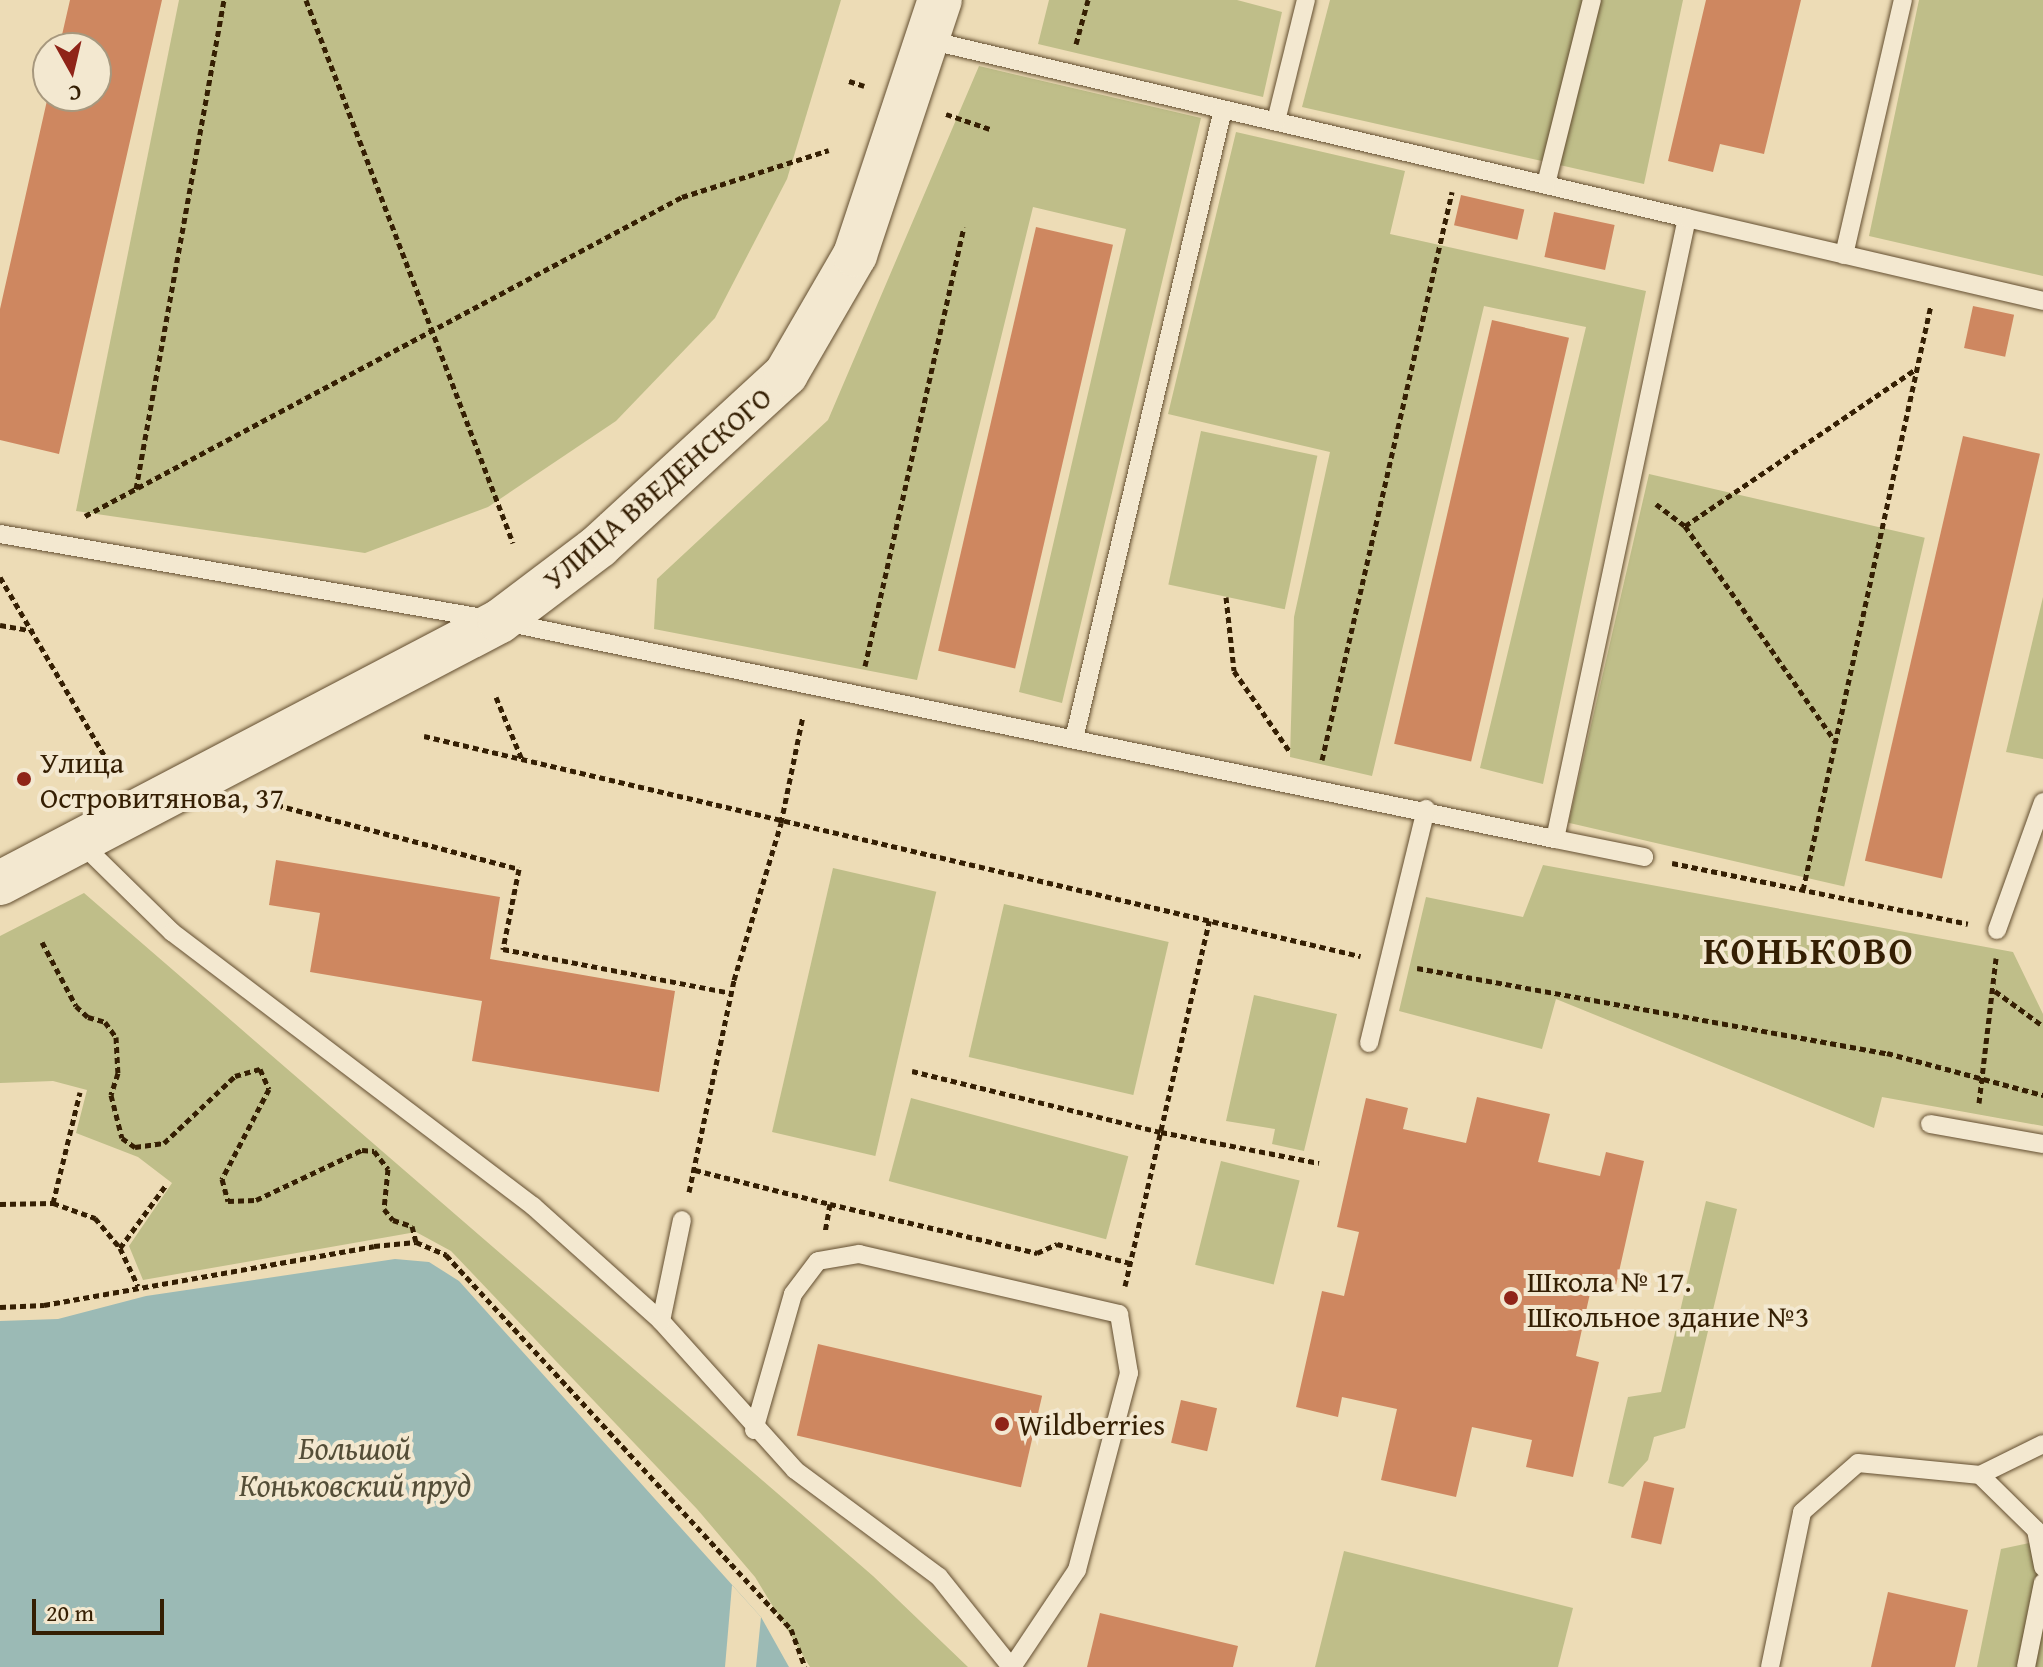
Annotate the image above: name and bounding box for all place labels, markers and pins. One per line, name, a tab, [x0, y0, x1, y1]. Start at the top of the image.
place label: Улица Островитянова, 37	[40, 744, 284, 814]
marker: Улица Островитянова, 37	[15, 770, 33, 788]
place label: Школа № 17. Школьное здание №3	[1527, 1263, 1809, 1334]
marker: Школа № 17. Школьное здание №3	[1502, 1289, 1520, 1307]
place label: Wildberries	[1018, 1406, 1165, 1442]
marker: Wildberries	[993, 1415, 1011, 1433]

